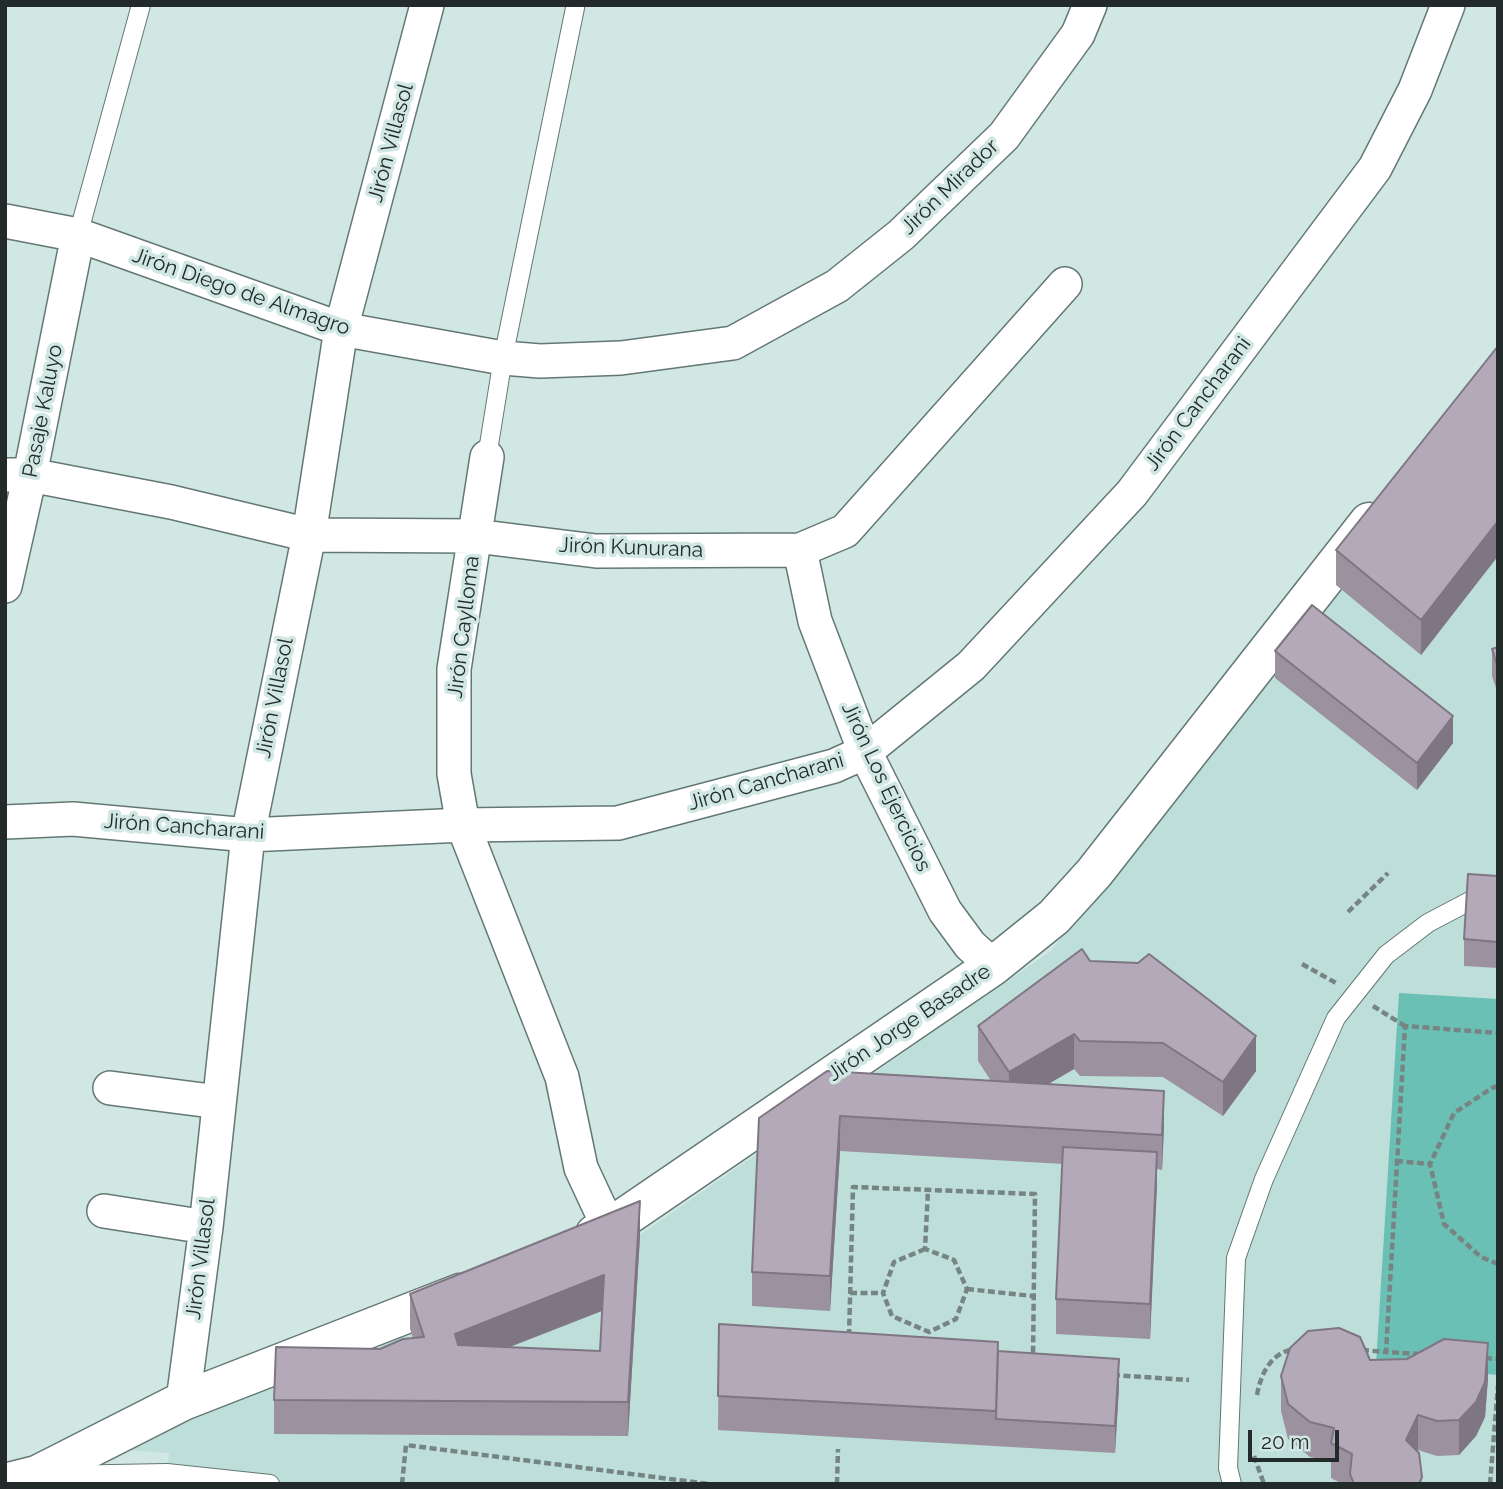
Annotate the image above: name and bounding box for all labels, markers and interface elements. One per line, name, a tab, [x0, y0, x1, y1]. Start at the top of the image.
street label: Jirón Villasol	[363, 81, 419, 205]
street label: Jirón Mirador	[896, 134, 1004, 240]
street label: Jirón Diego de Almagro	[129, 243, 353, 341]
street label: Jirón Cancharani	[1140, 332, 1256, 476]
street label: Pasaje Kaluyo	[18, 342, 68, 480]
street label: Jirón Kunurana	[558, 533, 704, 563]
street label: Jirón Caylloma	[443, 554, 485, 700]
street label: Jirón Villasol	[251, 636, 299, 760]
street label: Jirón Los Ejercicios	[836, 699, 936, 875]
street label: Jirón Cancharani	[685, 748, 847, 816]
street label: Jirón Cancharani	[103, 809, 265, 845]
street label: Jirón Jorge Basadre	[823, 959, 995, 1087]
street label: Jirón Villasol	[181, 1197, 221, 1321]
scale bar	[1251, 1416, 1342, 1460]
text: 20 m	[1261, 1429, 1309, 1454]

